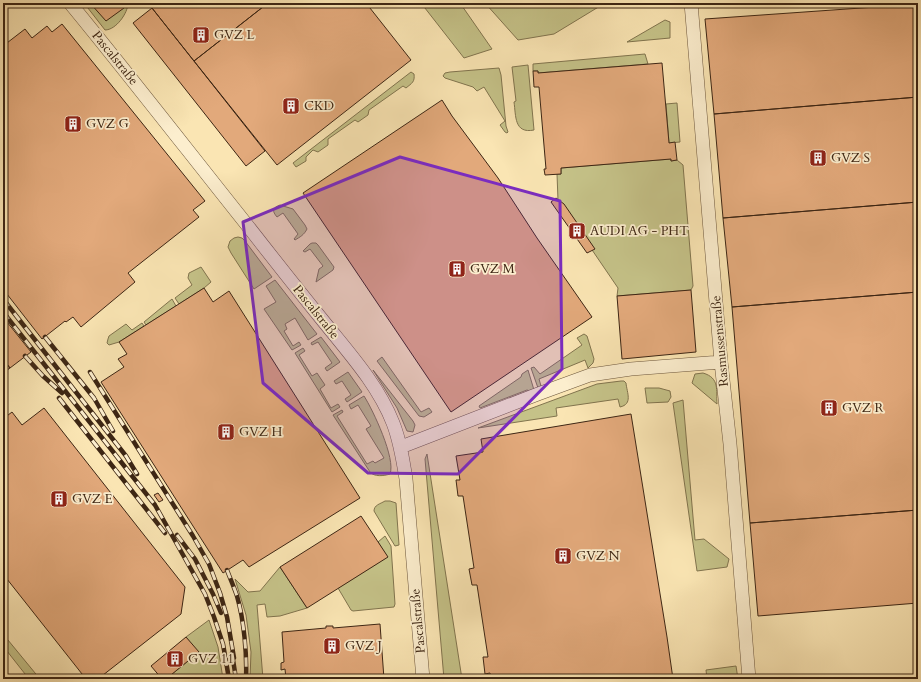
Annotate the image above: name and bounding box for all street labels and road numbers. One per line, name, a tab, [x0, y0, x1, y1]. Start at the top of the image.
street label: Pascalstraße	[88, 27, 142, 89]
street label: Pascalstraße	[289, 281, 343, 343]
street label: Rasmussenstraße	[707, 295, 733, 387]
street label: Pascalstraße	[406, 588, 430, 654]

